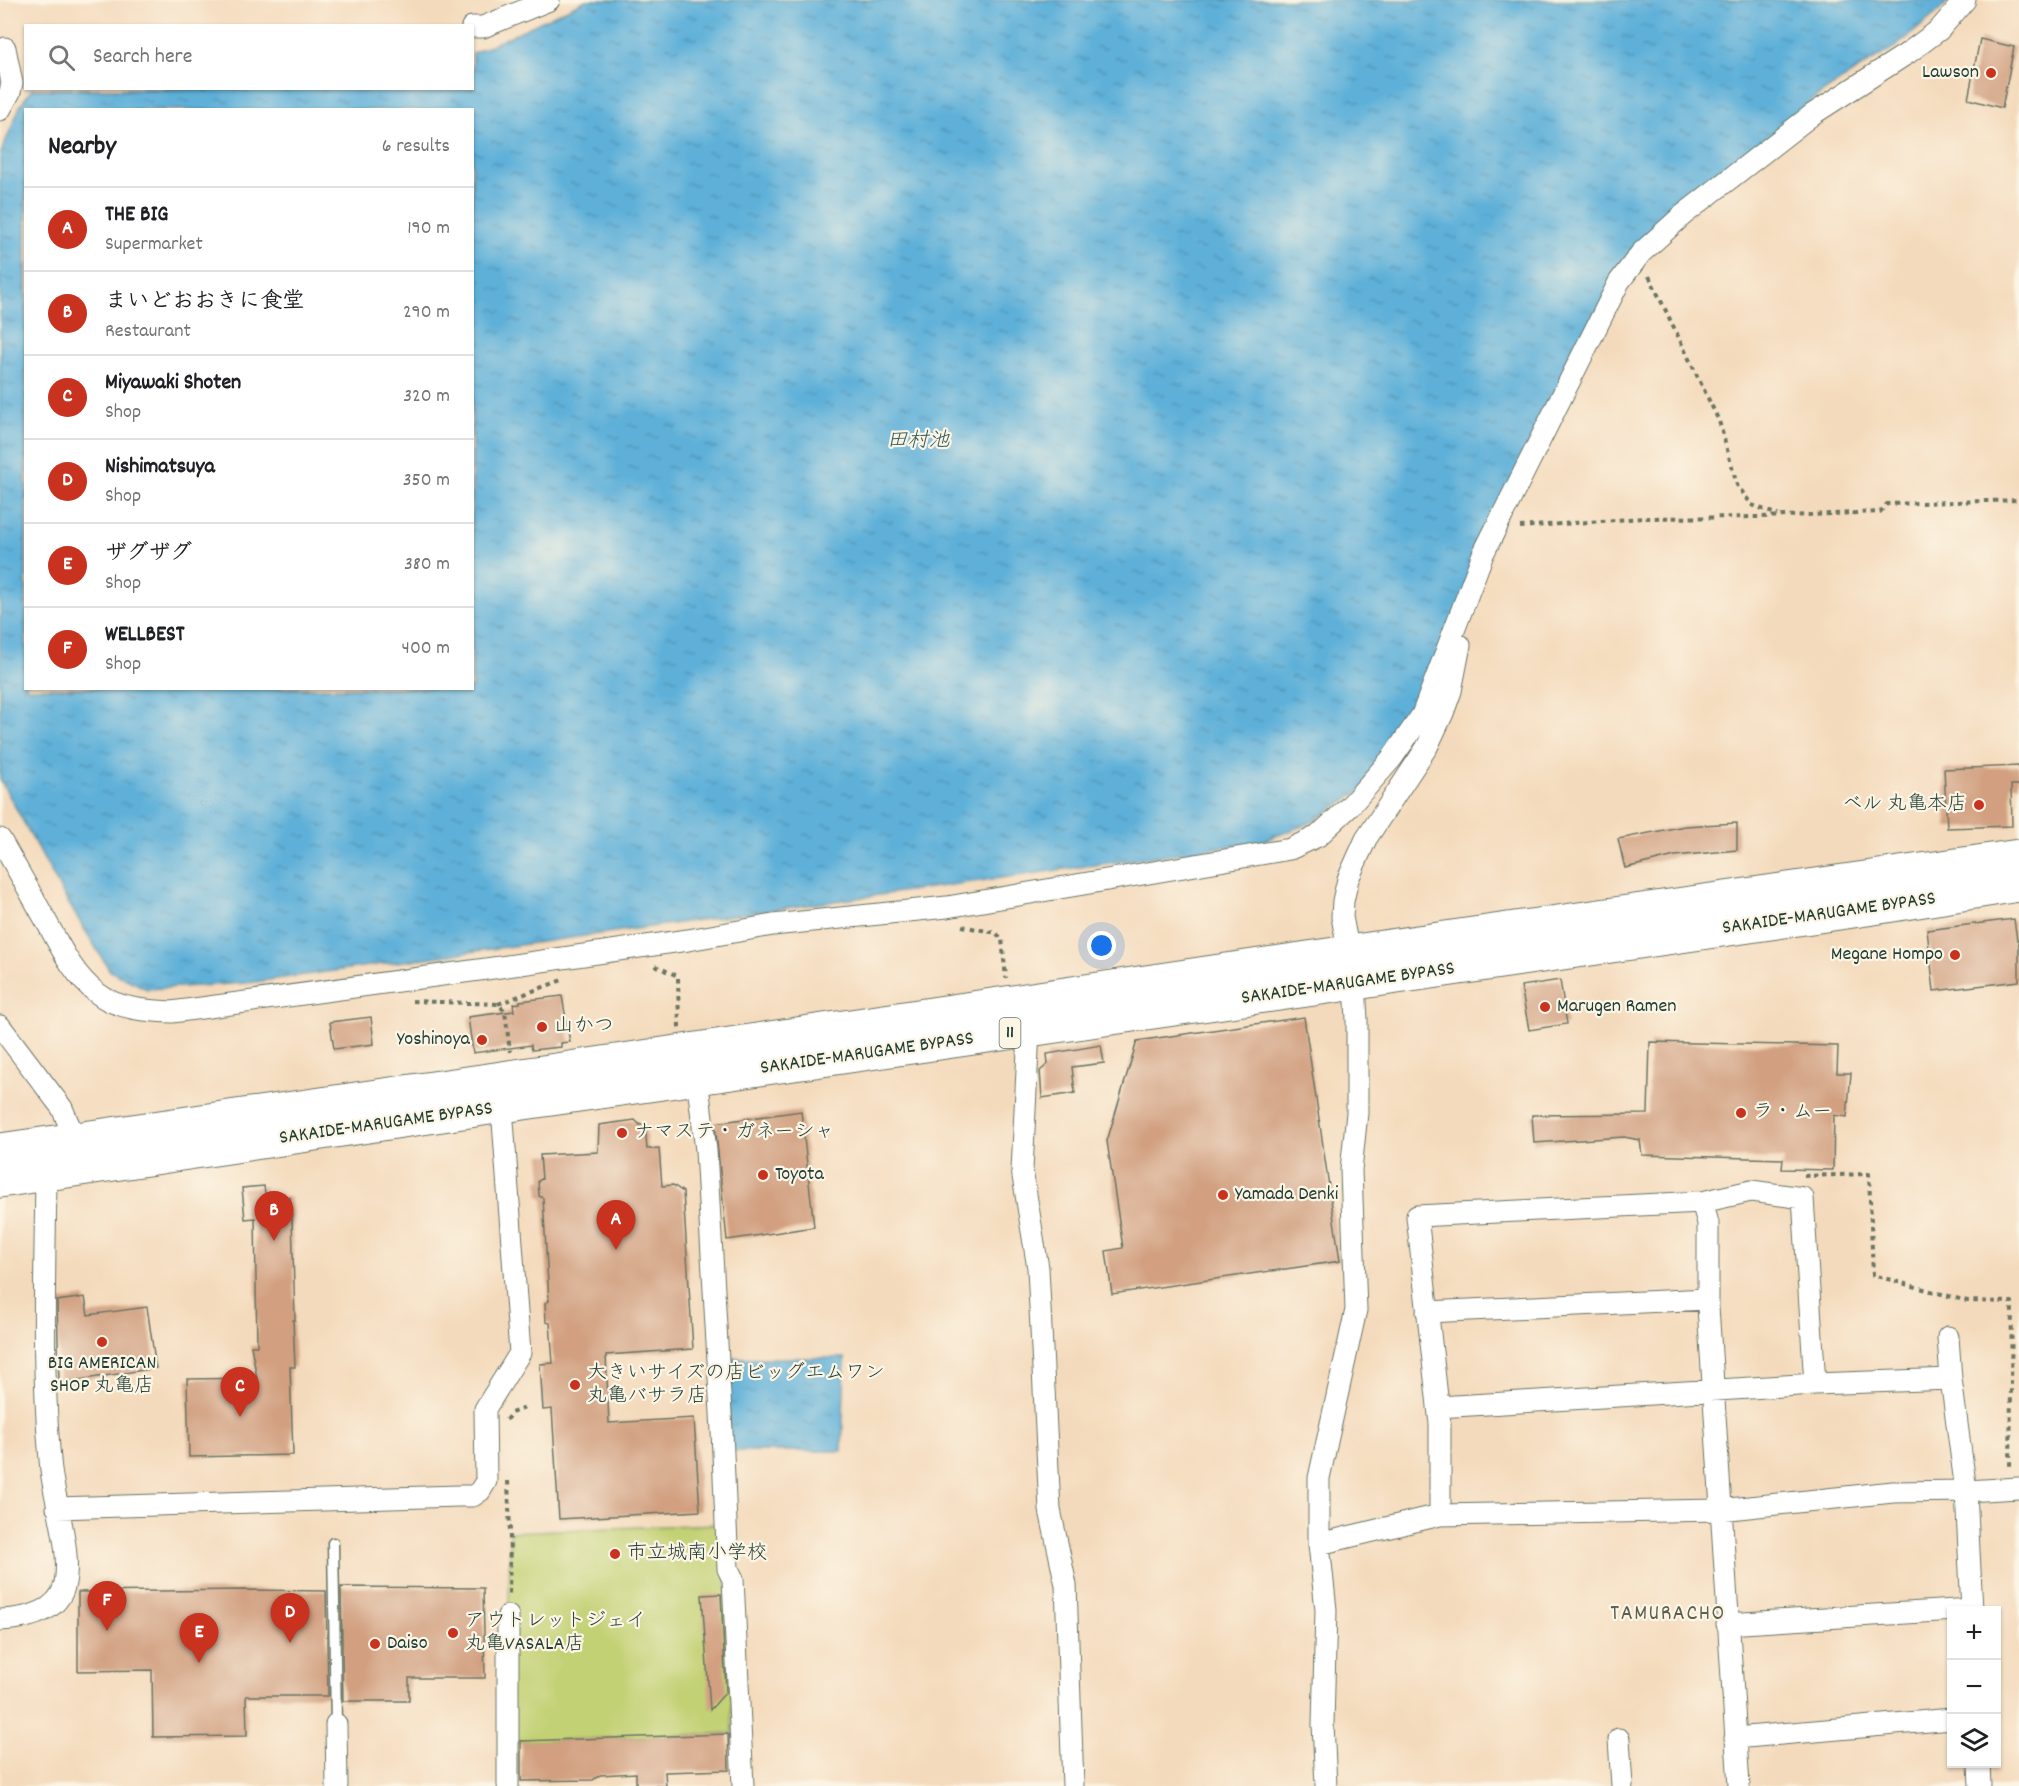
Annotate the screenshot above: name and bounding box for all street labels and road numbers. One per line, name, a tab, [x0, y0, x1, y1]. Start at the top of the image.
street label: SAKAIDE-MARUGAME BYPASS	[1720, 885, 1938, 943]
street label: SAKAIDE-MARUGAME BYPASS	[1239, 955, 1457, 1013]
road number: 11	[1000, 1018, 1020, 1048]
street label: SAKAIDE-MARUGAME BYPASS	[758, 1025, 976, 1083]
street label: SAKAIDE-MARUGAME BYPASS	[277, 1095, 495, 1153]

